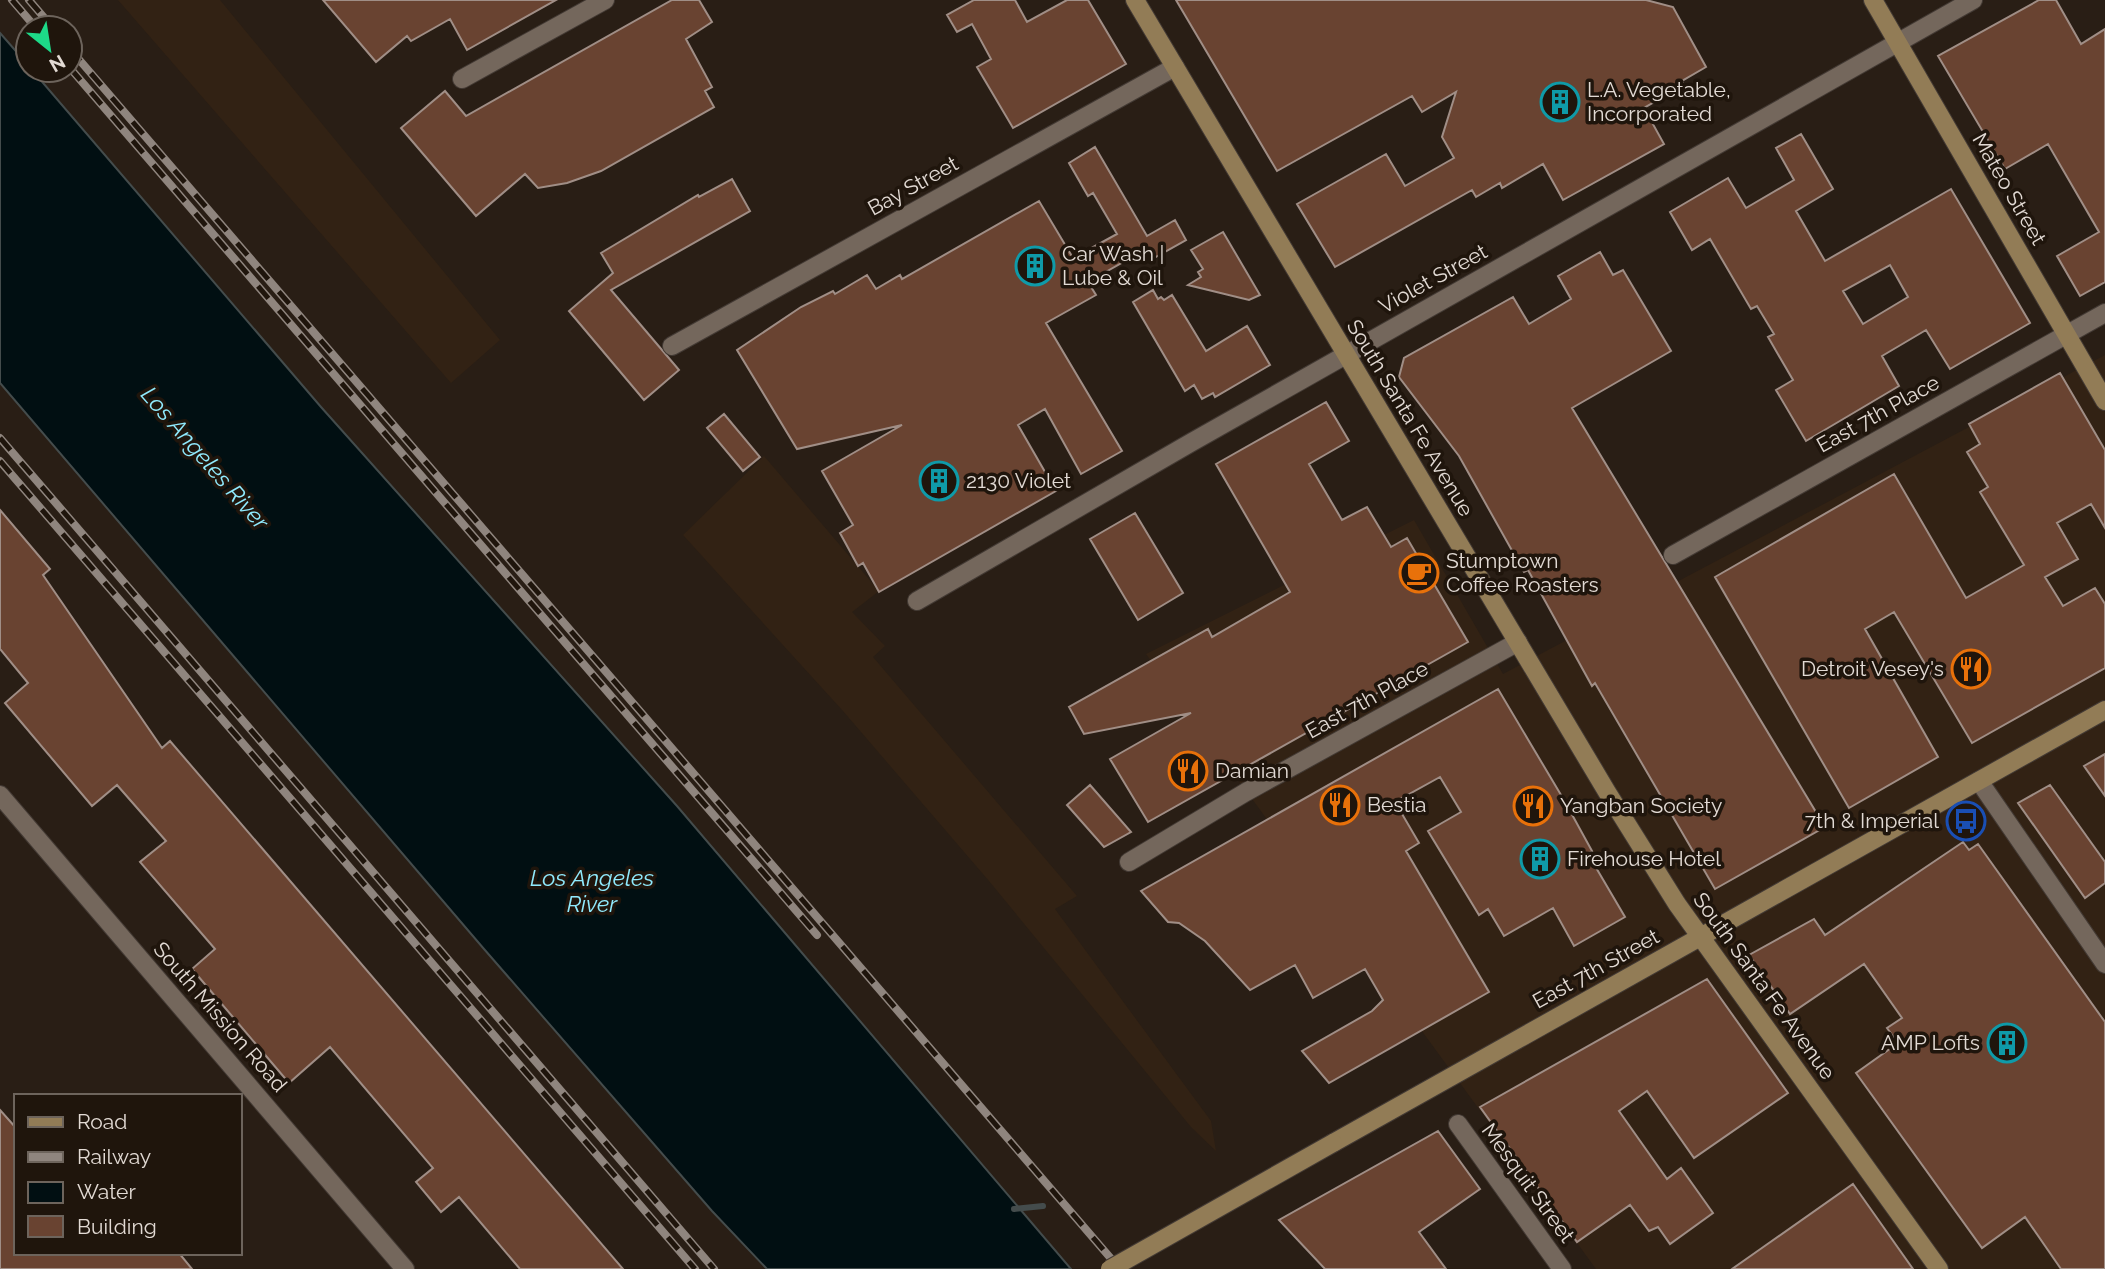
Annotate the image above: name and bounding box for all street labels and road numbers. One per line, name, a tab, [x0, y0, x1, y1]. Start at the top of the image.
street label: Mateo Street	[1967, 128, 2051, 249]
street label: Bay Street	[863, 151, 962, 221]
street label: Violet Street	[1374, 239, 1491, 319]
street label: South Santa Fe Avenue	[1342, 315, 1479, 521]
street label: East 7th Place	[1812, 370, 1944, 458]
street label: East 7th Place	[1301, 656, 1433, 744]
street label: South Santa Fe Avenue	[1688, 887, 1841, 1084]
street label: East 7th Street	[1528, 924, 1663, 1014]
street label: South Mission Road	[148, 937, 292, 1097]
street label: Mesquit Street	[1477, 1118, 1580, 1247]

